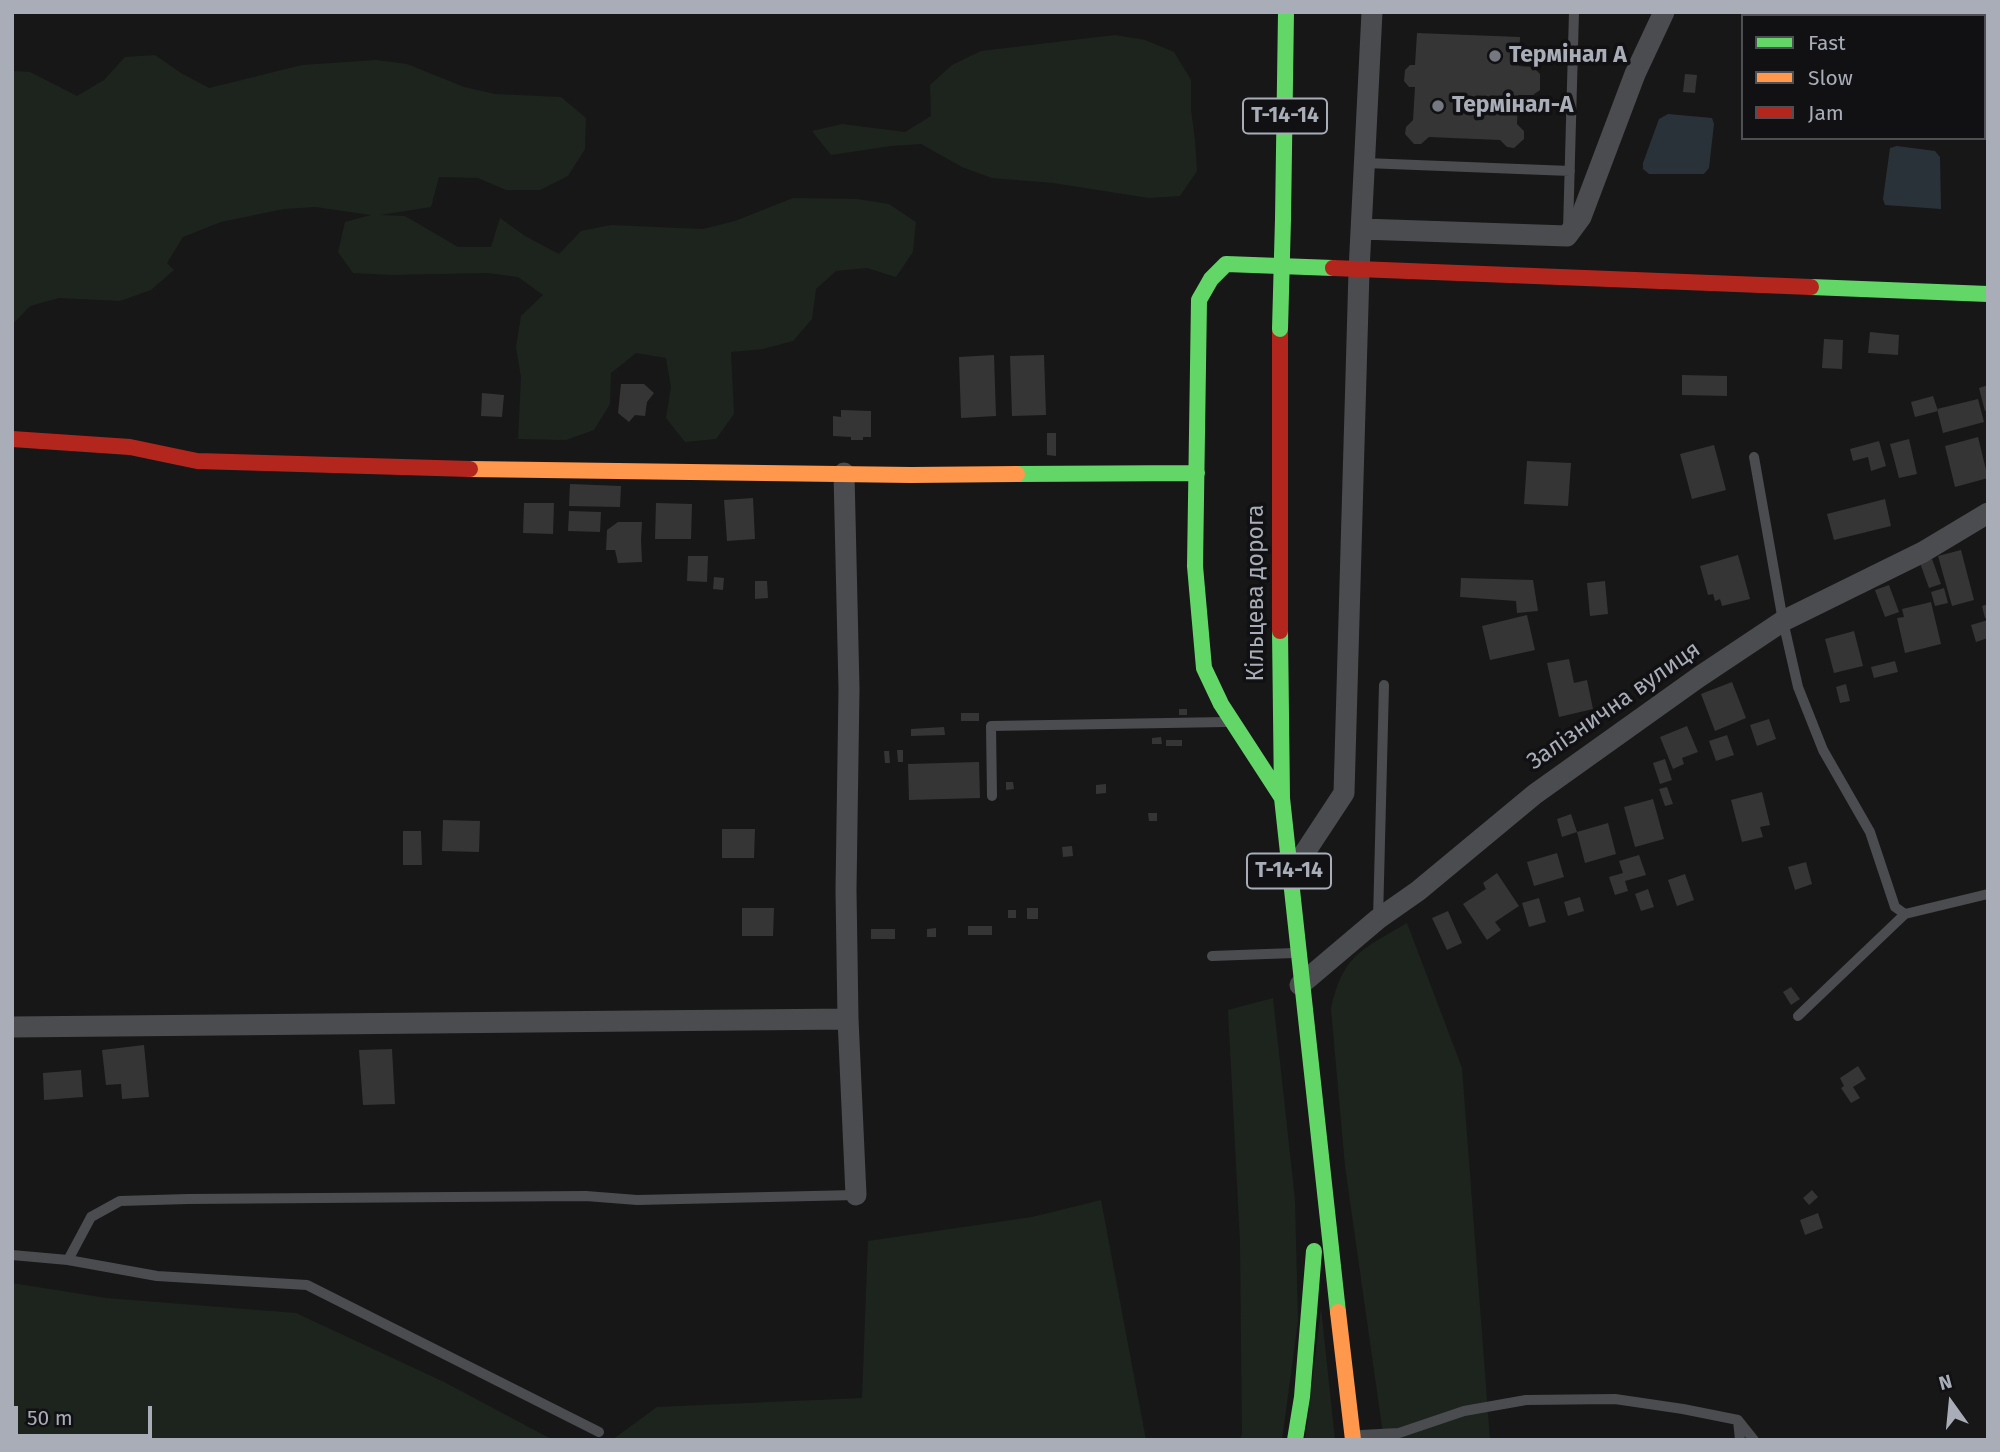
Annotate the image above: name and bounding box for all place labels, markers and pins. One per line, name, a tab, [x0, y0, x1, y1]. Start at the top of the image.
place label: Термінал А	[1509, 42, 1627, 70]
marker: Термінал А	[1487, 48, 1503, 64]
place label: Термінал-А	[1452, 92, 1573, 120]
marker: Термінал-А	[1430, 98, 1446, 114]

